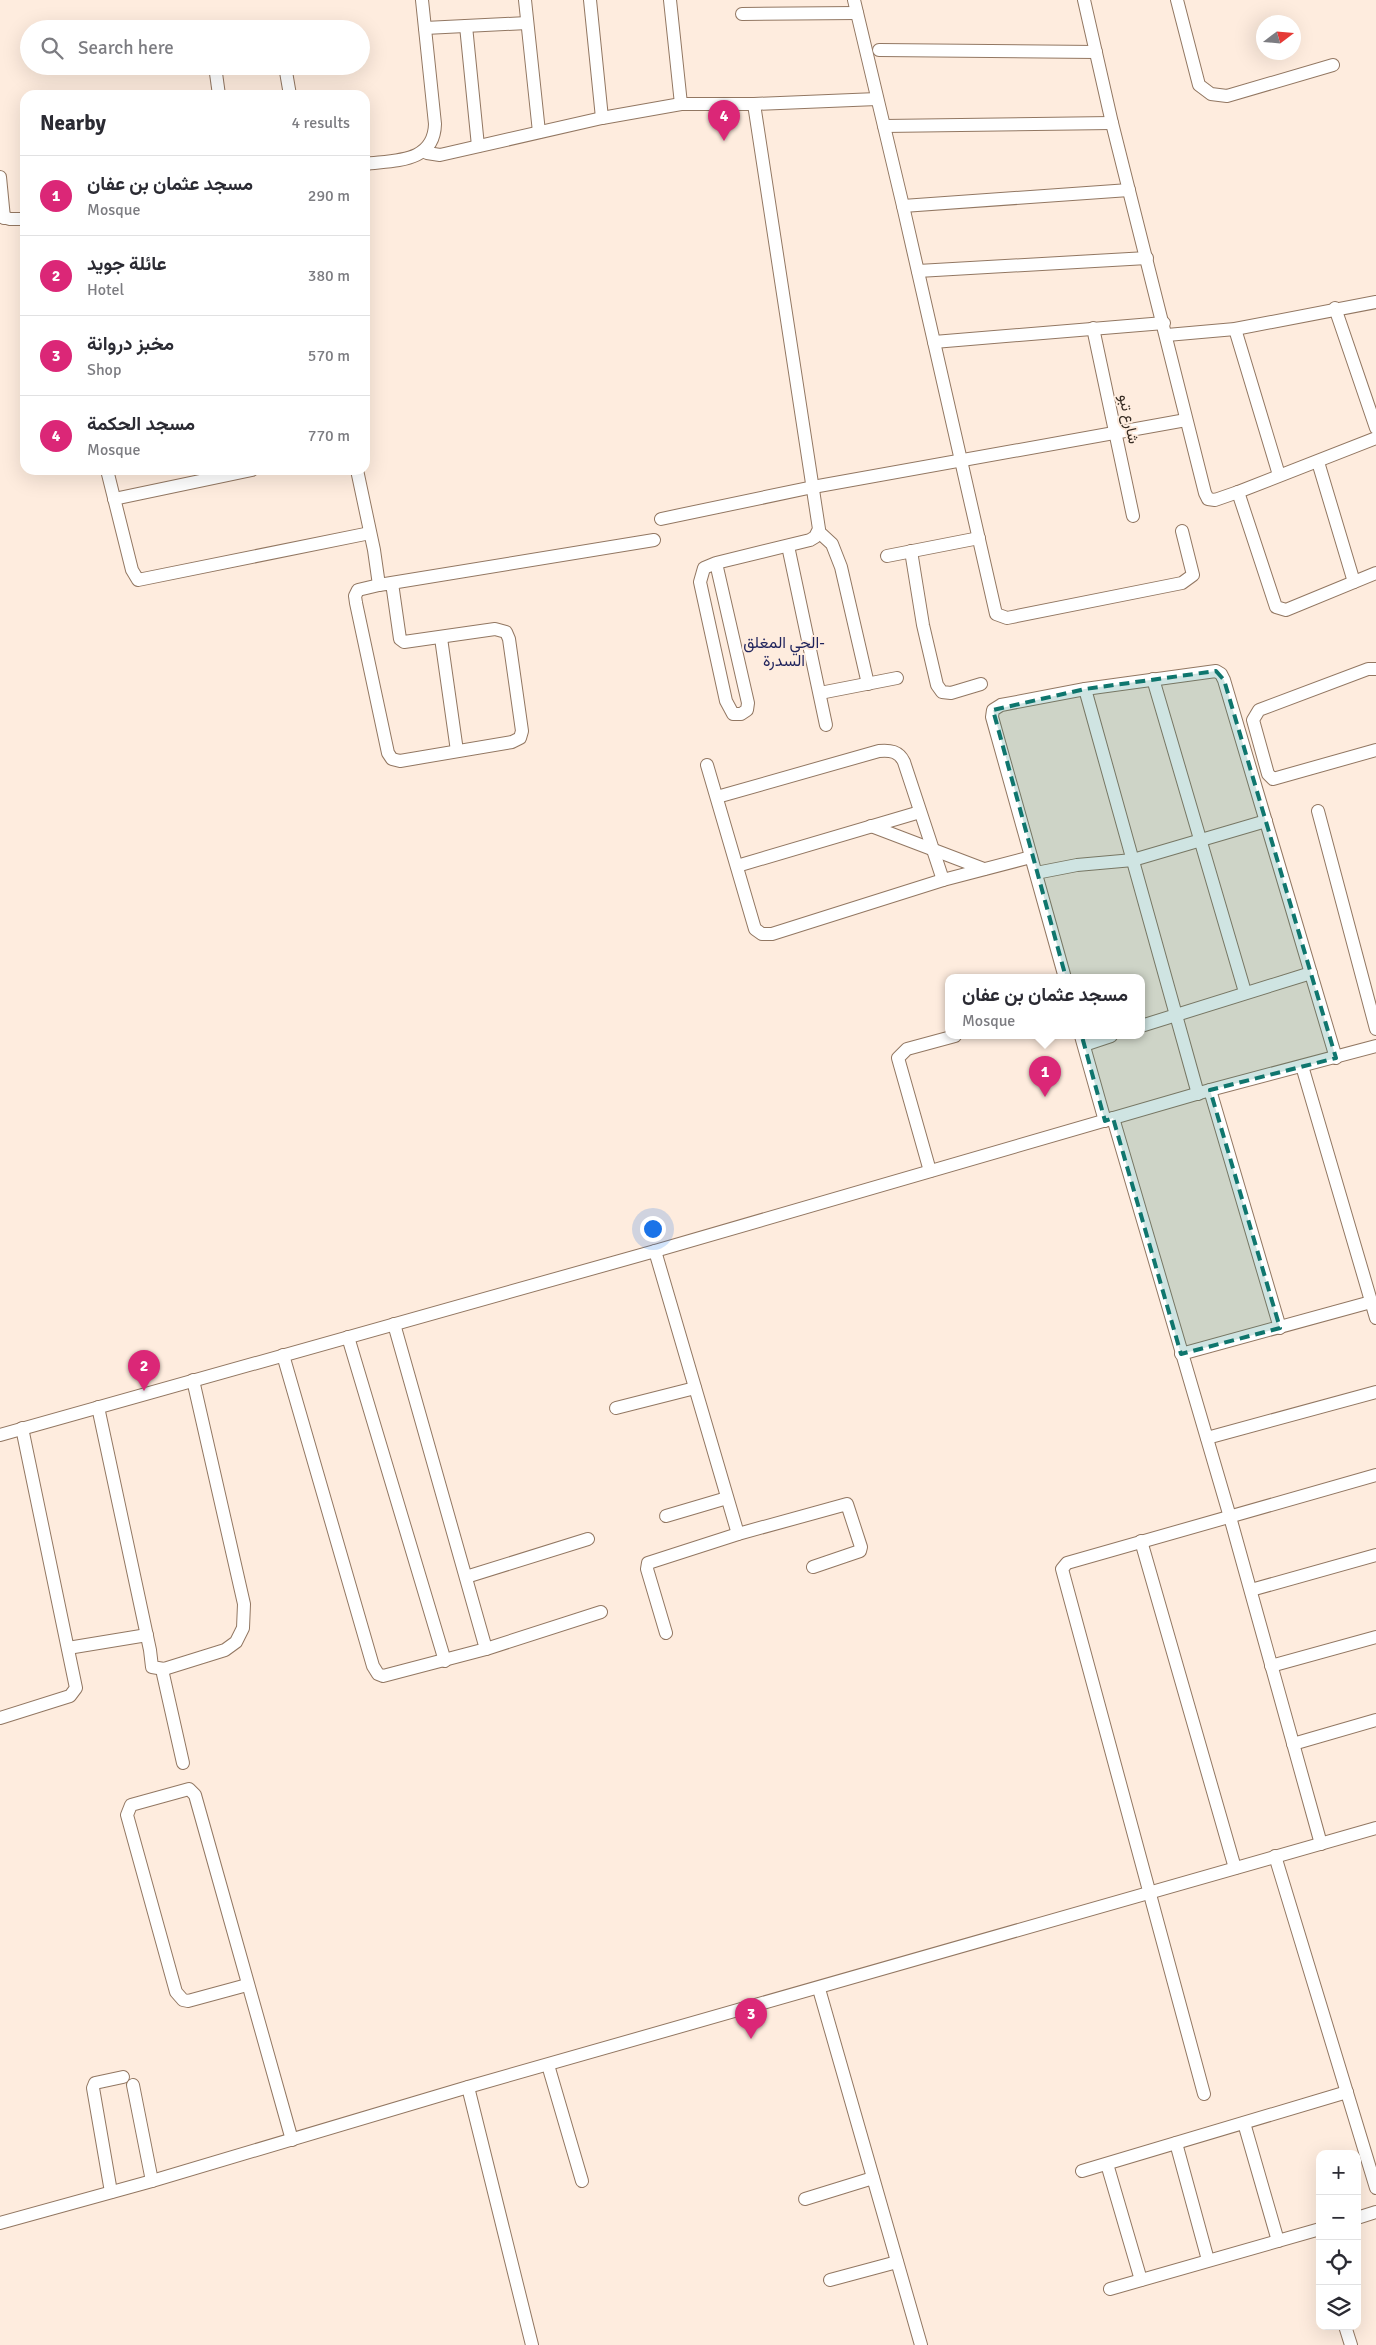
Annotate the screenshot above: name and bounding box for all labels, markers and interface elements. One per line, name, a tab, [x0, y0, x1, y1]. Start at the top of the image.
north arrow	[1256, 15, 1301, 60]
search box	[20, 20, 370, 75]
icon: search	[38, 34, 66, 62]
text: Search here	[78, 36, 174, 60]
pin: 4	[708, 100, 740, 141]
text: Nearby	[40, 110, 106, 136]
text: 4 results	[291, 113, 350, 133]
text: مسجد عثمان بن عفان	[87, 172, 253, 196]
text: 1	[52, 186, 60, 206]
text: 290 m	[308, 186, 350, 206]
text: Mosque	[87, 200, 140, 220]
text: عائلة جويد	[87, 252, 167, 276]
text: 2	[52, 266, 60, 286]
text: 380 m	[308, 266, 350, 286]
text: Hotel	[87, 280, 124, 300]
text: مخبز دروانة	[87, 332, 174, 356]
text: 3	[52, 346, 60, 366]
text: 570 m	[308, 346, 350, 366]
text: Shop	[87, 360, 121, 380]
street label: شارع تبو	[1113, 393, 1143, 446]
text: مسجد الحكمة	[87, 412, 195, 436]
text: 4	[52, 426, 60, 446]
text: 770 m	[308, 426, 350, 446]
text: Mosque	[87, 440, 140, 460]
district label: الحي المغلق- السدرة	[743, 633, 825, 671]
popup	[945, 974, 1145, 1039]
text: مسجد عثمان بن عفان	[962, 983, 1128, 1007]
text: Mosque	[962, 1011, 1015, 1031]
pin: 1	[1029, 1056, 1061, 1097]
your location	[640, 1216, 666, 1242]
pin: 2	[128, 1350, 160, 1391]
pin: 3	[735, 1998, 767, 2039]
map controls	[1316, 2150, 1361, 2330]
button: +	[1316, 2150, 1361, 2195]
button: −	[1316, 2195, 1361, 2240]
button: locate	[1316, 2240, 1361, 2285]
button: layers	[1316, 2285, 1361, 2330]

